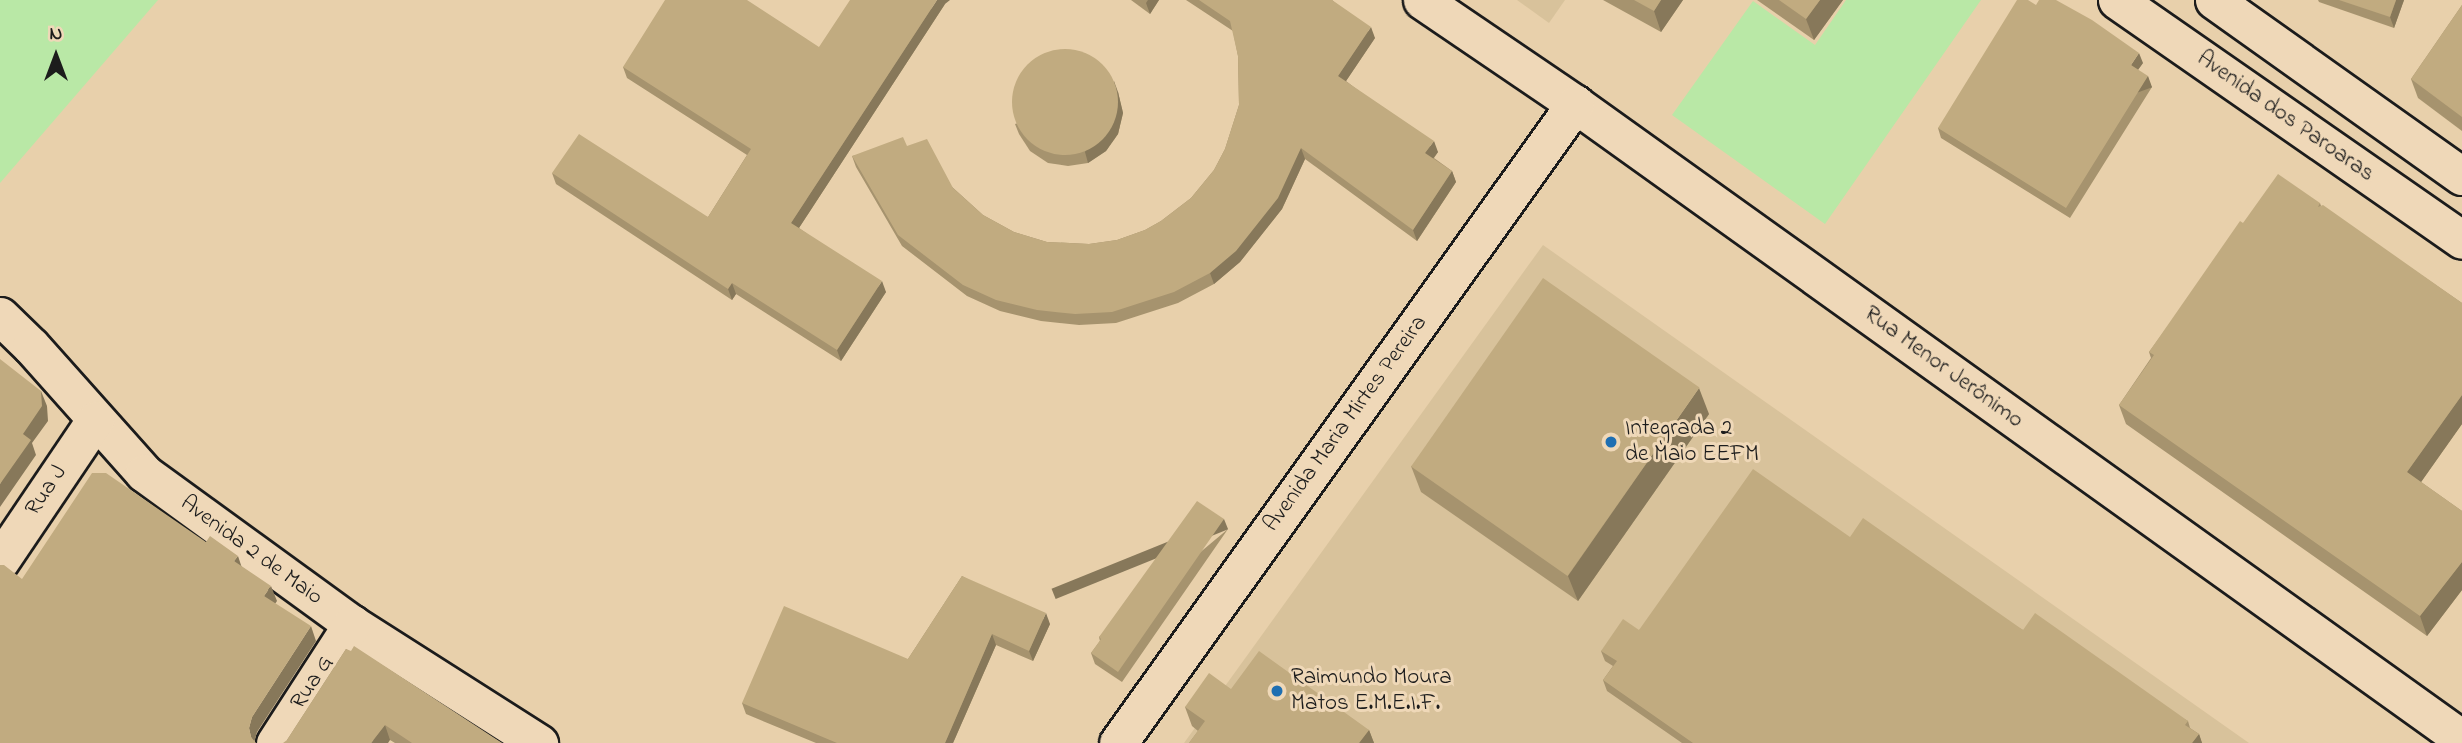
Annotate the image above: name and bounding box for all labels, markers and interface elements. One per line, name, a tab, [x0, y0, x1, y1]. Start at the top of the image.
north arrow	[21, 21, 91, 91]
text: N	[50, 21, 62, 48]
street label: Avenida dos Paroaras	[2191, 45, 2379, 189]
street label: Rua Menor Jerônimo	[1858, 301, 2028, 435]
street label: Avenida Maria Mirtes Pereira	[1258, 311, 1434, 537]
place label: Integrada 2 de Maio EEFM	[1625, 415, 1759, 469]
marker: Integrada 2 de Maio EEFM	[1603, 434, 1619, 450]
street label: Rua J	[20, 460, 74, 522]
street label: Avenida 2 de Maio	[174, 490, 328, 612]
street label: Rua G	[286, 651, 340, 715]
place label: Raimundo Moura Matos E.M.E.I.F.	[1291, 664, 1452, 718]
marker: Raimundo Moura Matos E.M.E.I.F.	[1269, 683, 1285, 699]

